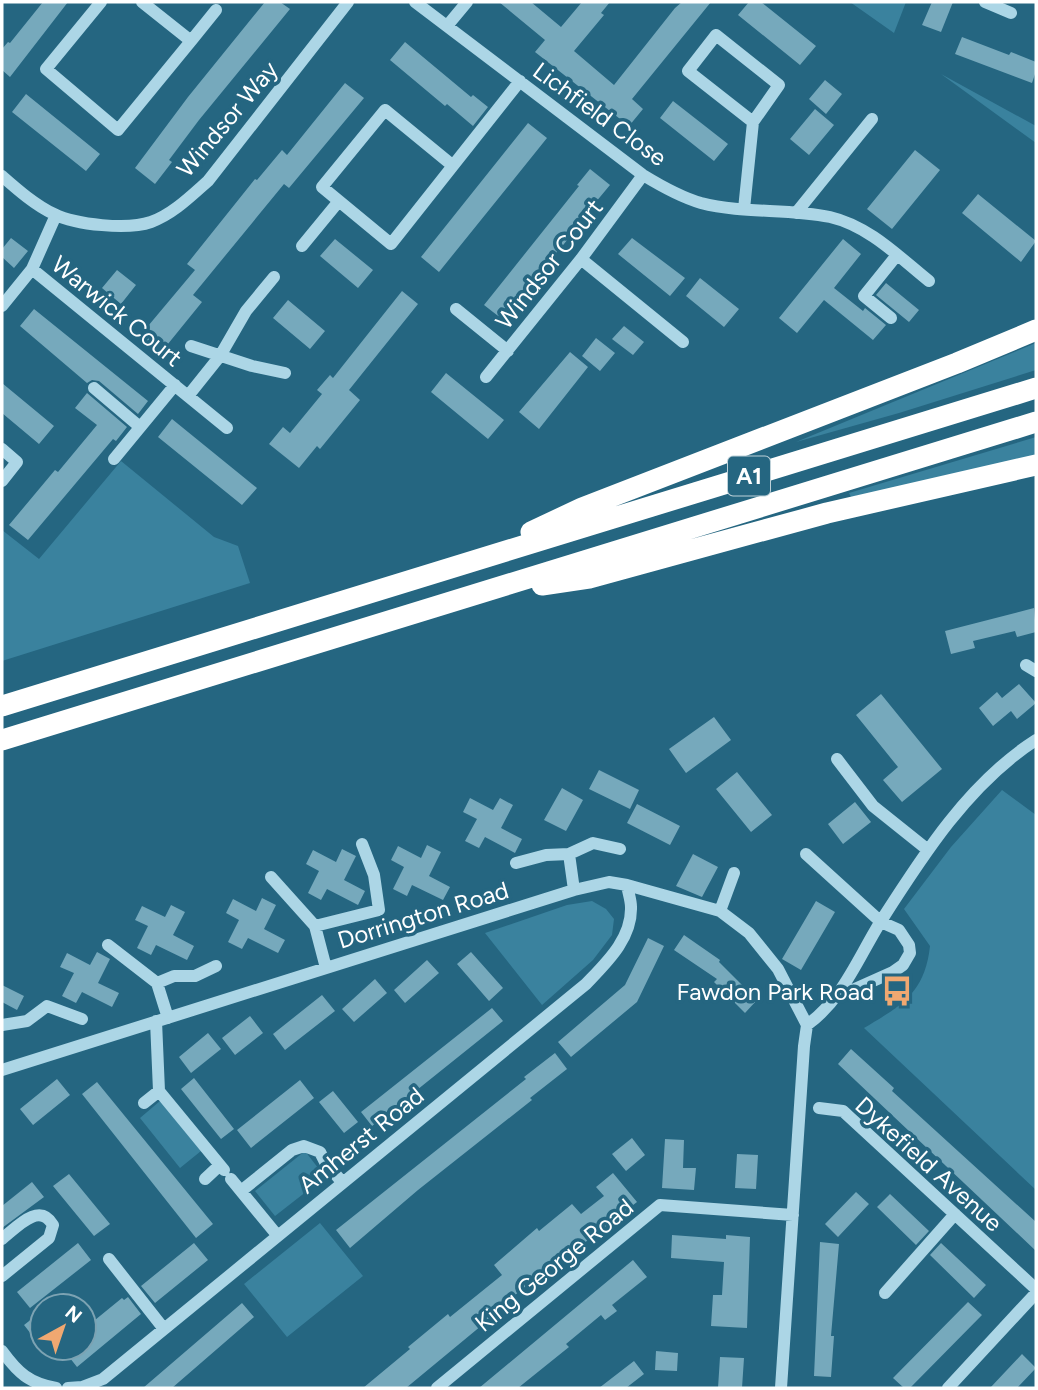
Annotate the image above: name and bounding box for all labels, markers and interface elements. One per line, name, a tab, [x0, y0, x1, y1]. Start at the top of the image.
street label: Windsor Way	[170, 55, 284, 183]
street label: Lichfield Close	[528, 56, 672, 172]
street label: Windsor Court	[489, 193, 609, 335]
street label: Warwick Court	[46, 250, 188, 372]
road number: A1	[728, 456, 770, 496]
street label: Dorrington Road	[334, 875, 512, 955]
bus stop icon: Fawdon Park Road	[880, 974, 914, 1008]
place label: Fawdon Park Road	[676, 977, 874, 1006]
street label: Amherst Road	[293, 1081, 429, 1199]
street label: Dykefield Avenue	[850, 1090, 1008, 1238]
street label: King George Road	[469, 1192, 639, 1338]
north arrow	[28, 1292, 98, 1362]
text: N	[61, 1301, 87, 1328]

